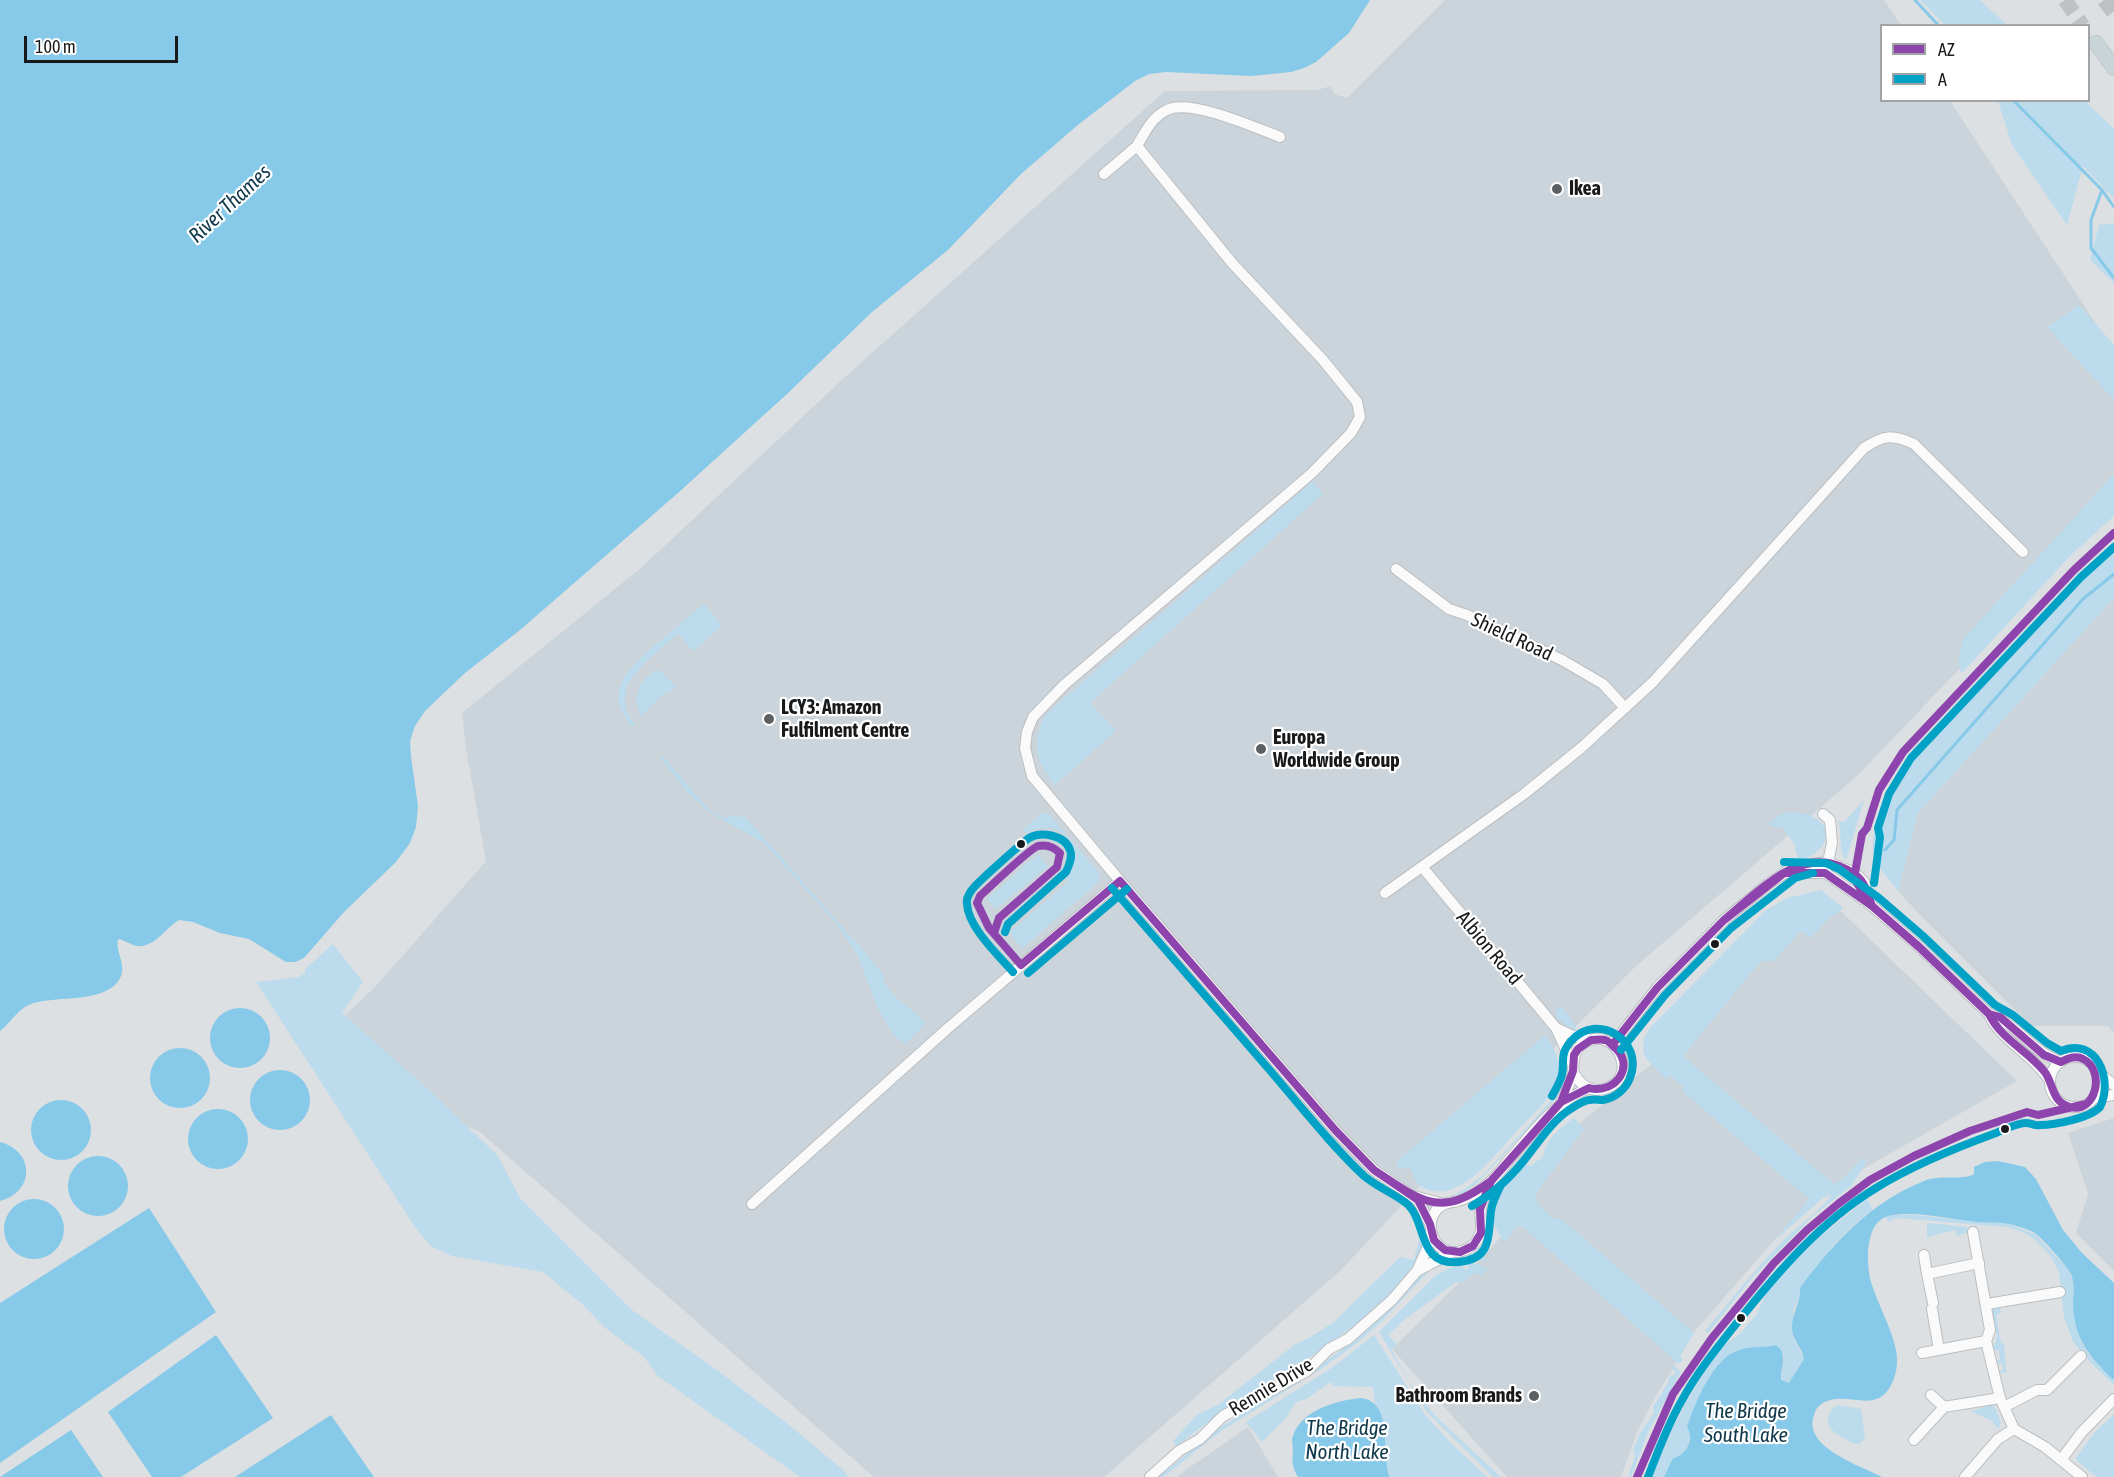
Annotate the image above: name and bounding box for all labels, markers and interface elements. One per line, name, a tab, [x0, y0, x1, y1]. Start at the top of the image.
scale bar	[27, 24, 182, 62]
legend	[1880, 24, 2090, 102]
text: 100 m	[35, 36, 76, 57]
text: AZ	[1938, 39, 1955, 60]
text: A	[1938, 69, 1947, 90]
water label: River Thames	[184, 160, 276, 248]
place label: Ikea	[1569, 177, 1601, 201]
marker: Ikea	[1550, 182, 1564, 196]
street label: Shield Road	[1467, 608, 1557, 666]
place label: LCY3: Amazon Fulfilment Centre	[781, 696, 909, 743]
marker: LCY3: Amazon Fulfilment Centre	[762, 712, 776, 726]
place label: Europa Worldwide Group	[1273, 726, 1400, 773]
marker: Europa Worldwide Group	[1254, 742, 1268, 756]
unlabelled marker	[1015, 838, 1027, 850]
street label: Albion Road	[1451, 906, 1527, 990]
unlabelled marker	[1709, 938, 1721, 950]
unlabelled marker	[1999, 1123, 2011, 1135]
unlabelled marker	[1735, 1312, 1747, 1324]
street label: Rennie Drive	[1225, 1353, 1317, 1421]
place label: Bathroom Brands	[1395, 1384, 1522, 1408]
marker: Bathroom Brands	[1527, 1389, 1541, 1403]
water label: The Bridge South Lake	[1704, 1398, 1788, 1448]
water label: The Bridge North Lake	[1305, 1415, 1389, 1465]

